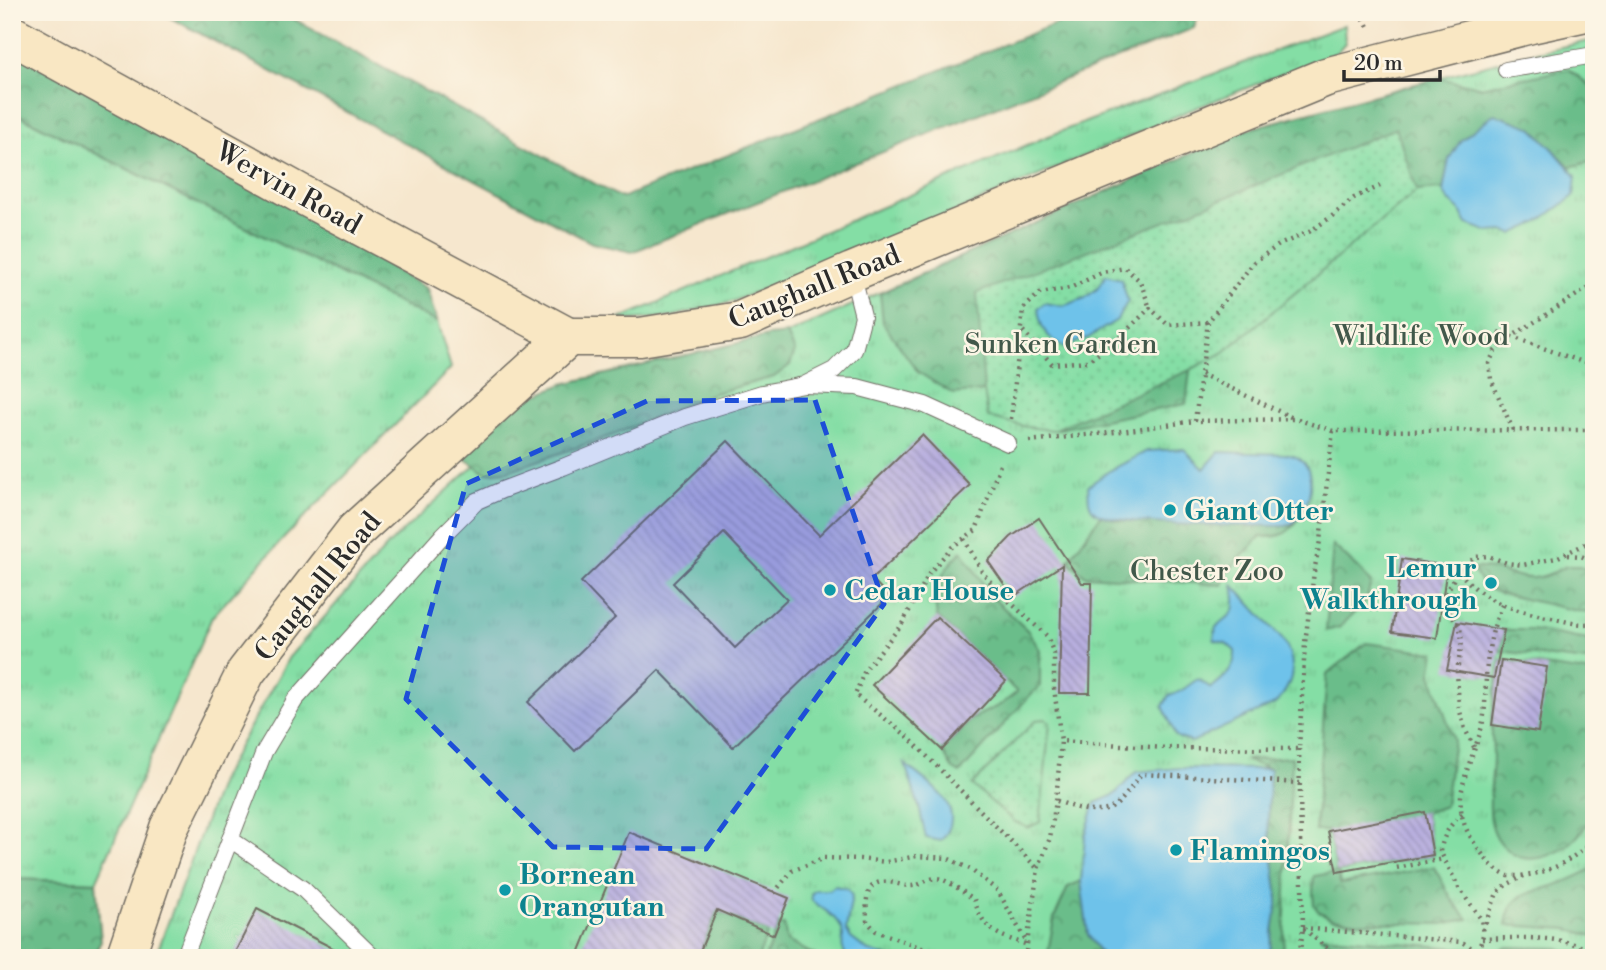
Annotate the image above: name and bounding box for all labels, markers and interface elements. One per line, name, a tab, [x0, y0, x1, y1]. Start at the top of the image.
scale bar	[1344, 38, 1440, 82]
text: 20 m	[1354, 51, 1403, 77]
street label: Wervin Road	[208, 133, 367, 243]
street label: Caughall Road	[724, 237, 906, 338]
park label: Wildlife Wood	[1332, 319, 1509, 354]
park label: Sunken Garden	[964, 327, 1158, 362]
place label: Giant Otter	[1184, 494, 1334, 529]
marker: Giant Otter	[1162, 502, 1178, 518]
street label: Caughall Road	[247, 505, 389, 669]
place label: Lemur Walkthrough	[1299, 551, 1477, 618]
park label: Chester Zoo	[1130, 554, 1284, 589]
place label: Cedar House	[844, 574, 1014, 609]
marker: Lemur Walkthrough	[1483, 575, 1499, 591]
marker: Cedar House	[822, 582, 838, 598]
place label: Flamingos	[1190, 834, 1330, 869]
marker: Flamingos	[1168, 842, 1184, 858]
place label: Bornean Orangutan	[519, 858, 664, 925]
marker: Bornean Orangutan	[497, 882, 513, 898]

